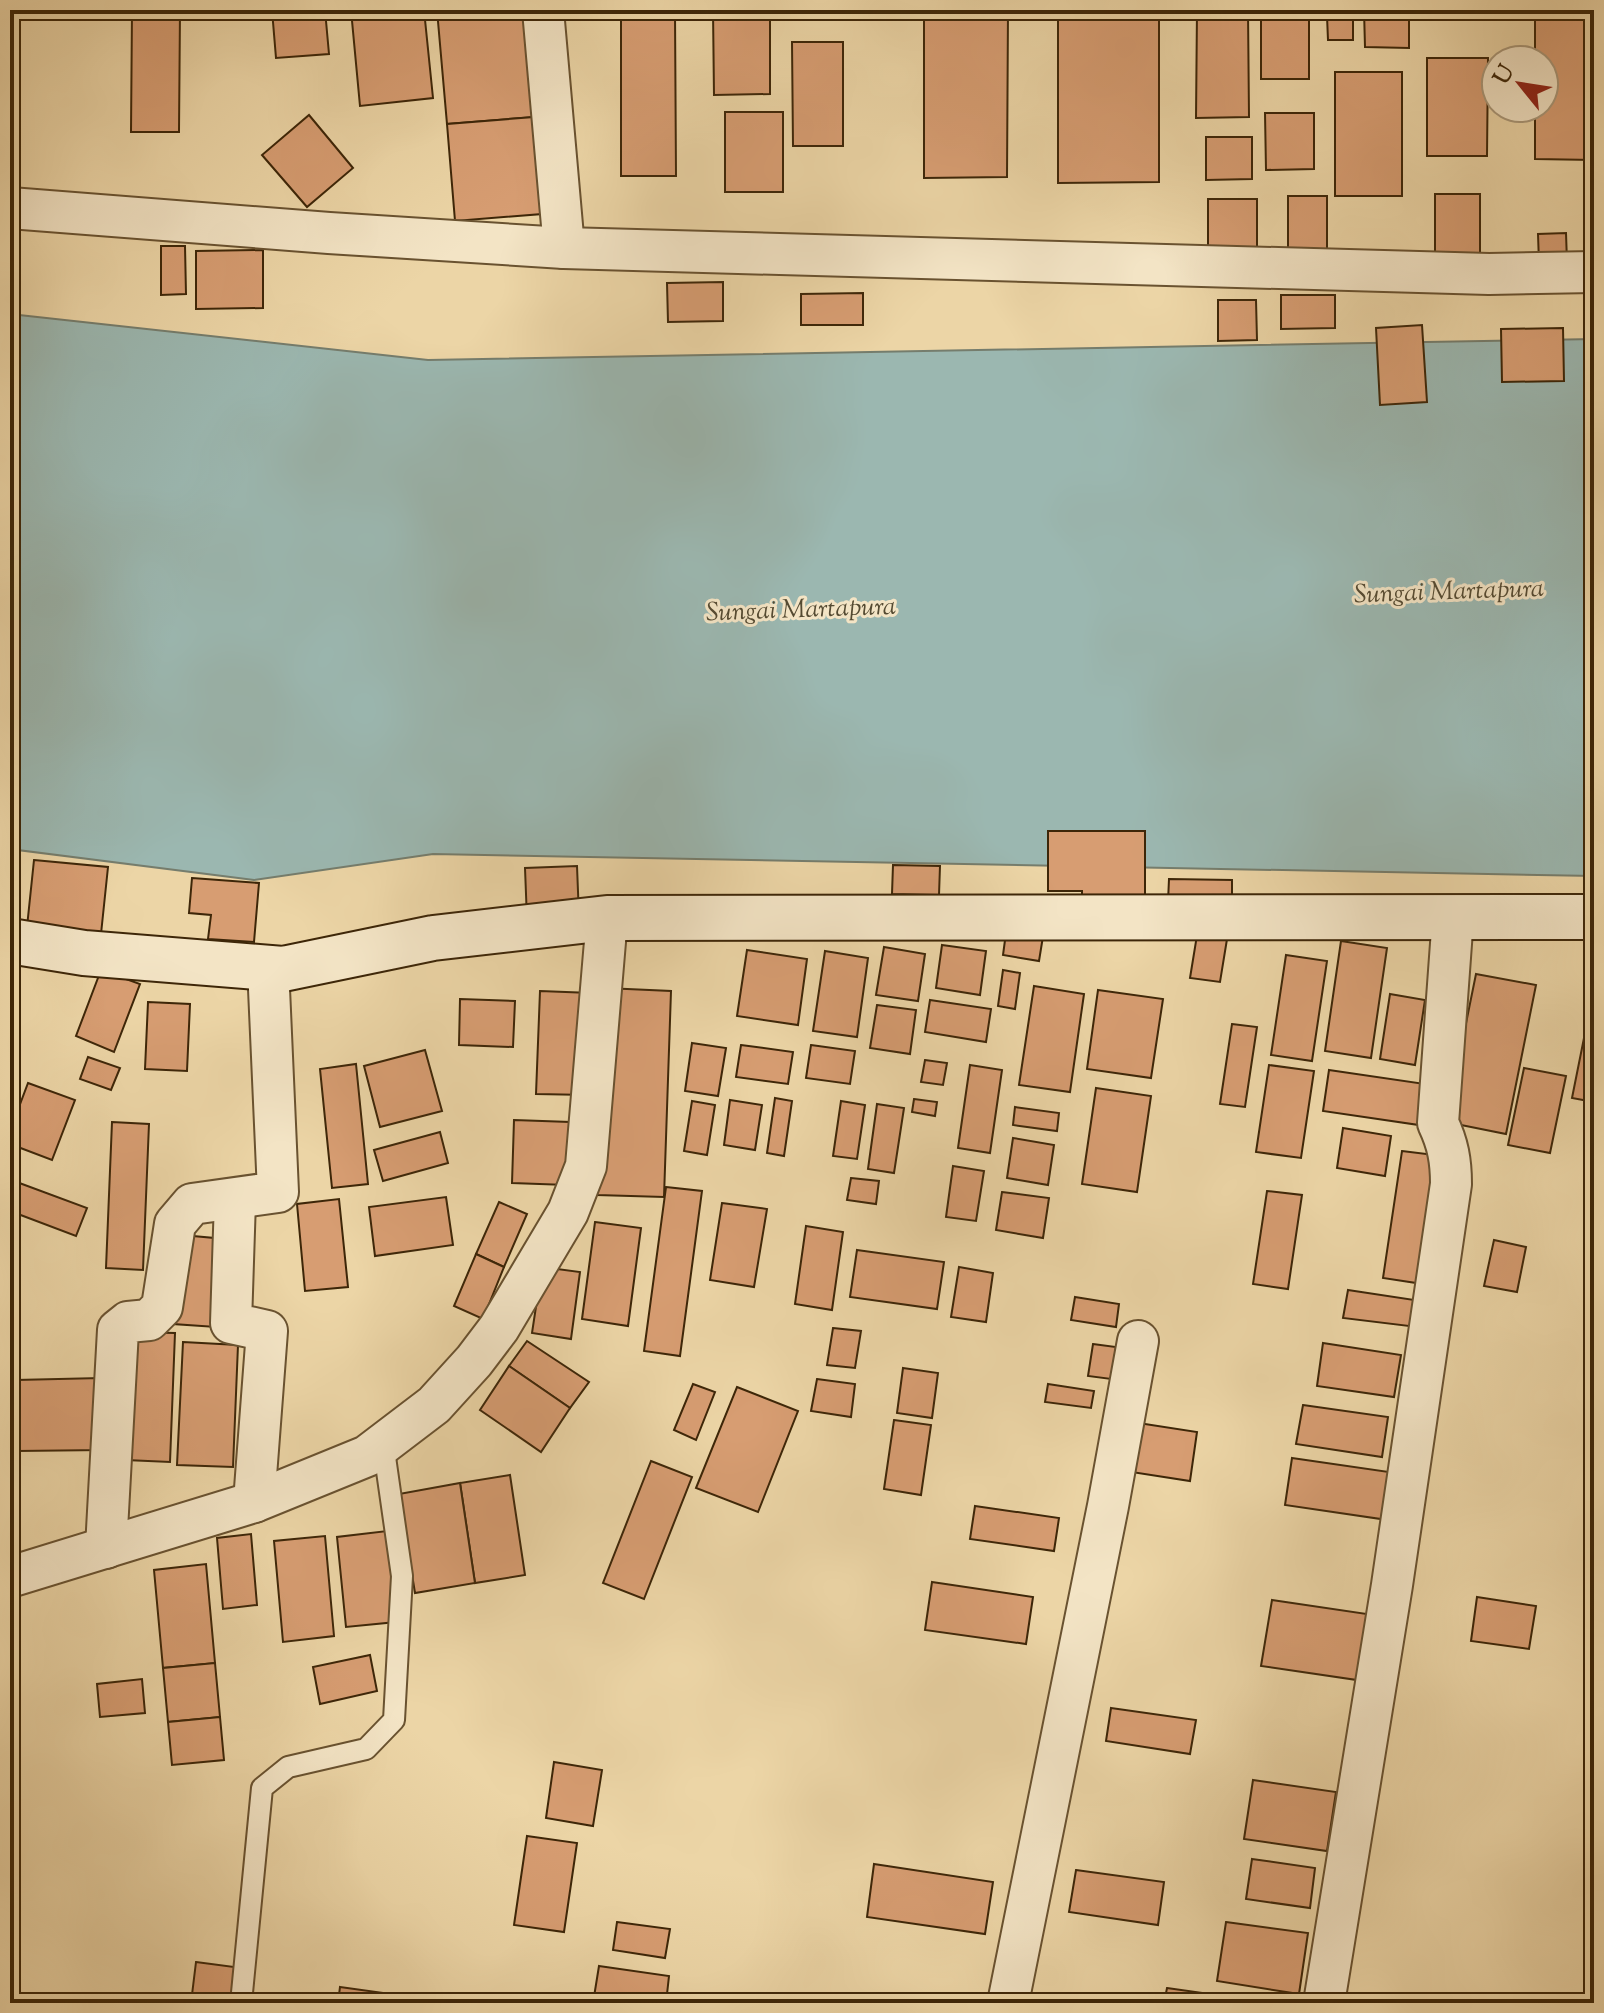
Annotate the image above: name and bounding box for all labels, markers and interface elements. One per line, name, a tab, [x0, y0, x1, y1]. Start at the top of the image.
north arrow	[1480, 44, 1560, 124]
text: U	[1487, 60, 1524, 91]
water label: Sungai Martapura	[1353, 571, 1545, 614]
water label: Sungai Martapura	[705, 589, 897, 632]

